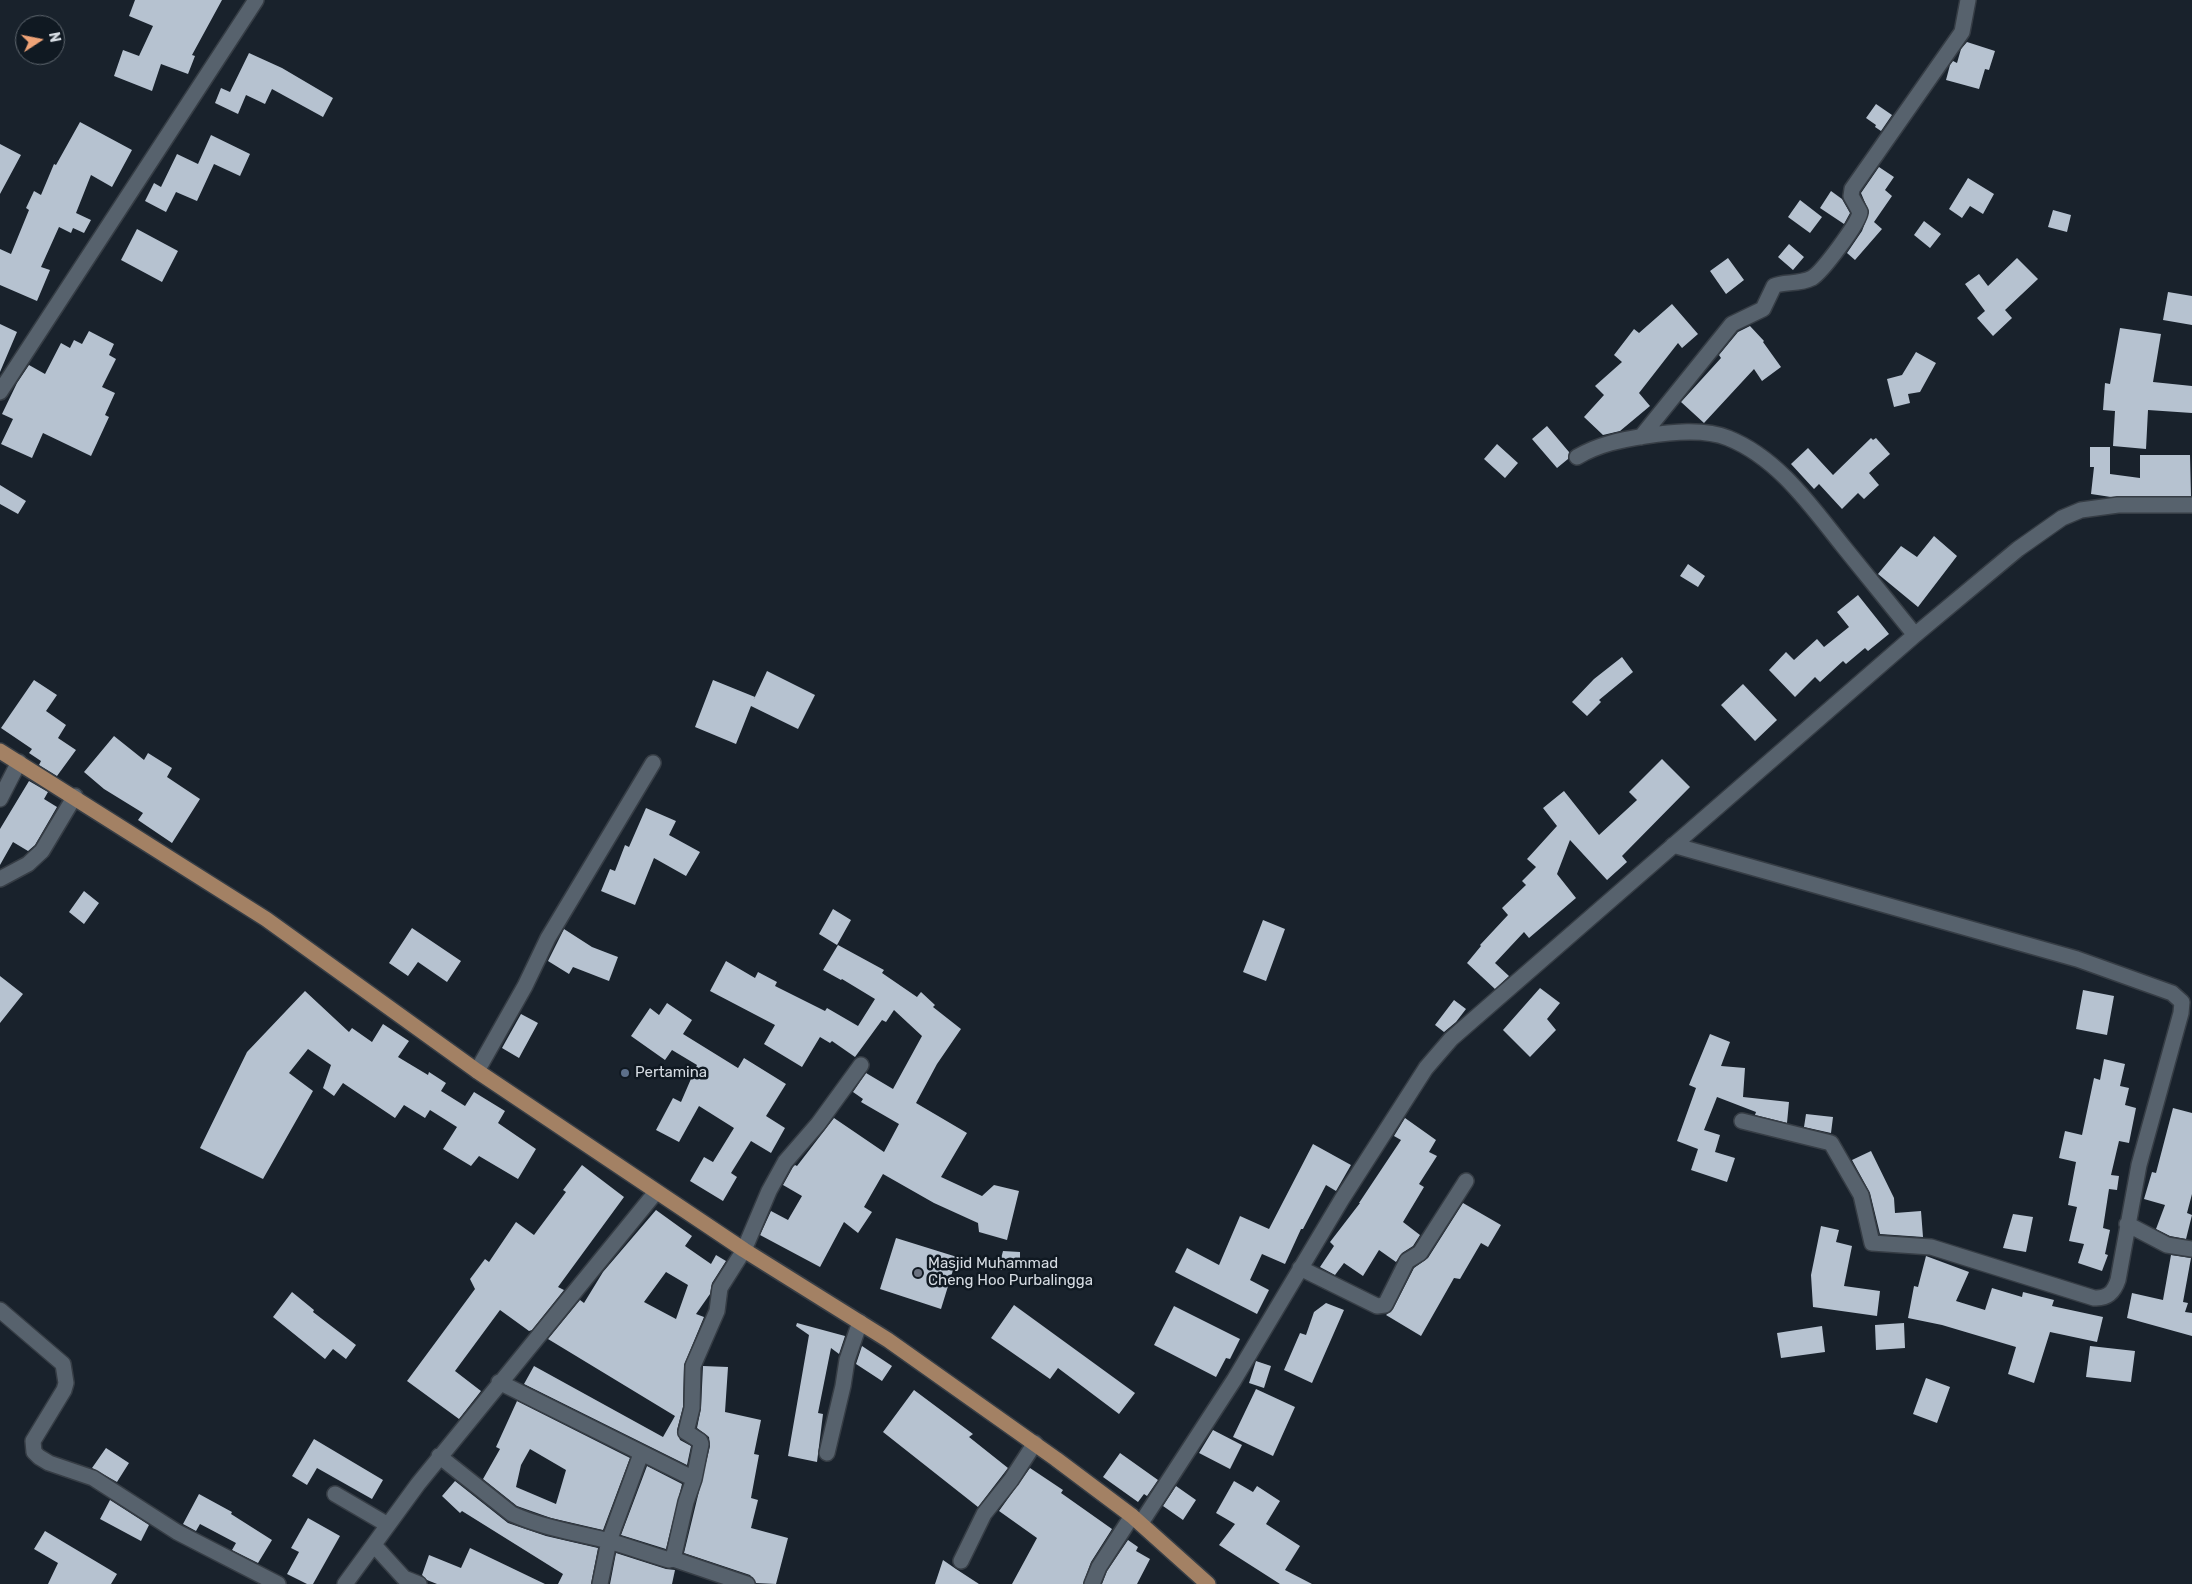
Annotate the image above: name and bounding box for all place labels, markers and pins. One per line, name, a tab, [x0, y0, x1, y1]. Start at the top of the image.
place label: Pertamina	[635, 1064, 707, 1082]
marker: Pertamina	[619, 1067, 631, 1079]
place label: Masjid Muhammad Cheng Hoo Purbalingga	[928, 1255, 1093, 1290]
marker: Masjid Muhammad Cheng Hoo Purbalingga	[912, 1267, 924, 1279]

